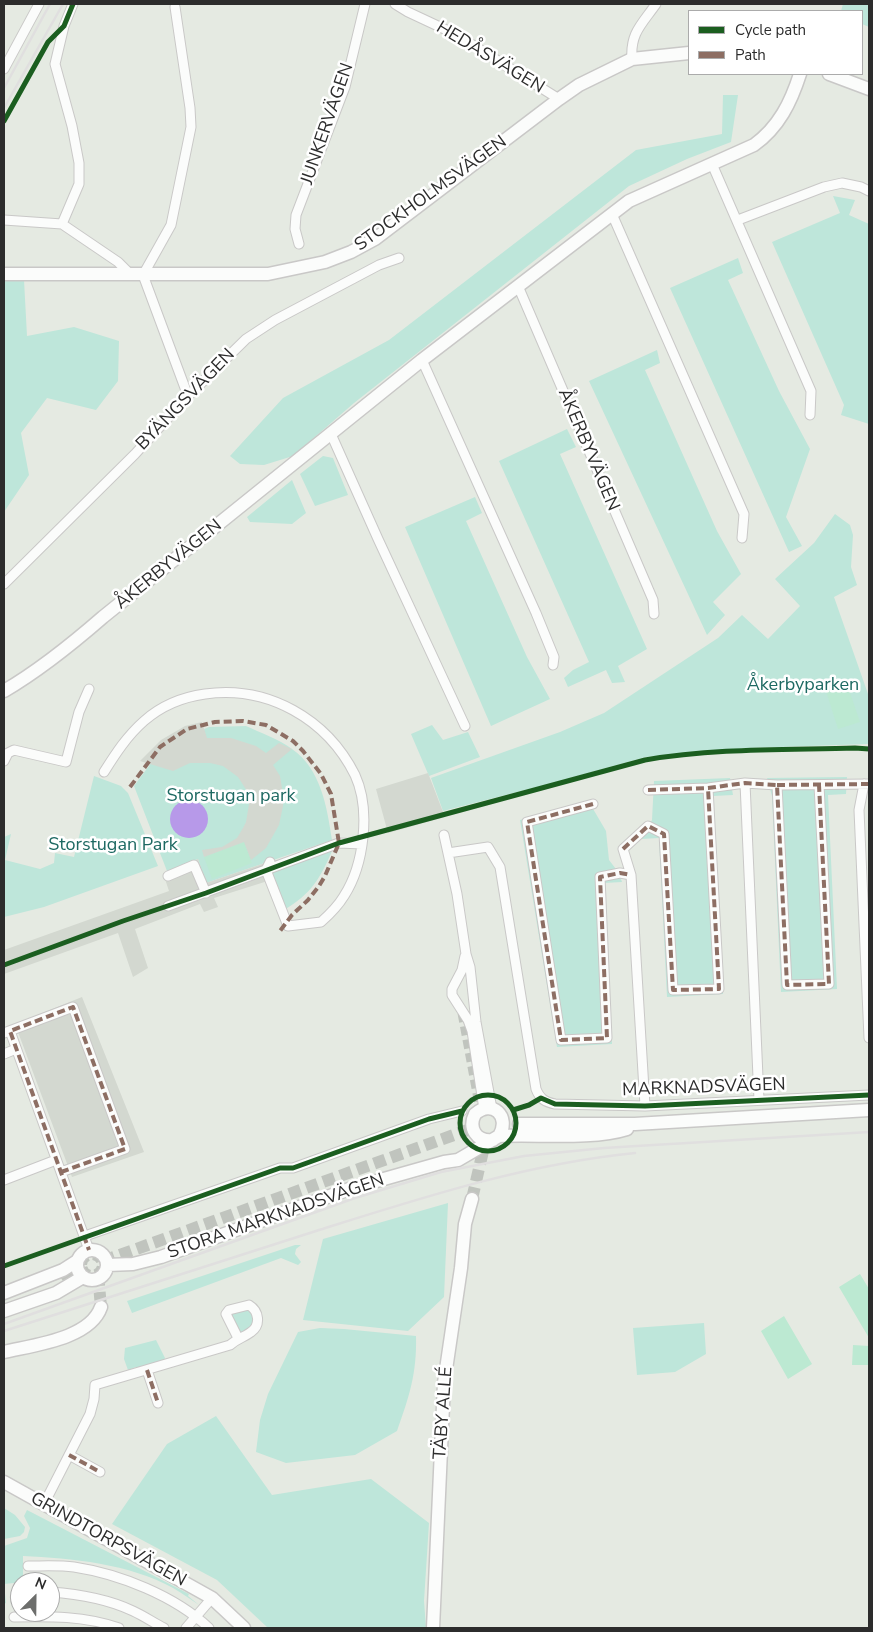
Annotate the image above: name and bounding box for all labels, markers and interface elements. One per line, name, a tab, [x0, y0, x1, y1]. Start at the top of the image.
legend	[688, 10, 863, 75]
street label: HEDÅSVÄGEN	[432, 17, 548, 99]
text: Cycle path	[735, 20, 806, 40]
text: Path	[735, 45, 766, 65]
street label: JUNKERVÄGEN	[297, 60, 359, 188]
street label: STOCKHOLMSVÄGEN	[351, 132, 511, 256]
street label: BYÄNGSVÄGEN	[132, 345, 240, 455]
street label: ÅKERBYVÄGEN	[552, 386, 624, 514]
street label: ÅKERBYVÄGEN	[111, 515, 227, 615]
park label: Åkerbyparken	[747, 675, 859, 697]
park label: Storstugan park	[167, 786, 295, 808]
park label: Storstugan Park	[48, 835, 178, 857]
street label: MARKNADSVÄGEN	[622, 1074, 786, 1102]
street label: STORA MARKNADSVÄGEN	[165, 1170, 387, 1264]
street label: TÄBY ALLÉ	[430, 1366, 458, 1460]
street label: GRINDTORPSVÄGEN	[26, 1488, 190, 1592]
north arrow	[10, 1572, 60, 1622]

